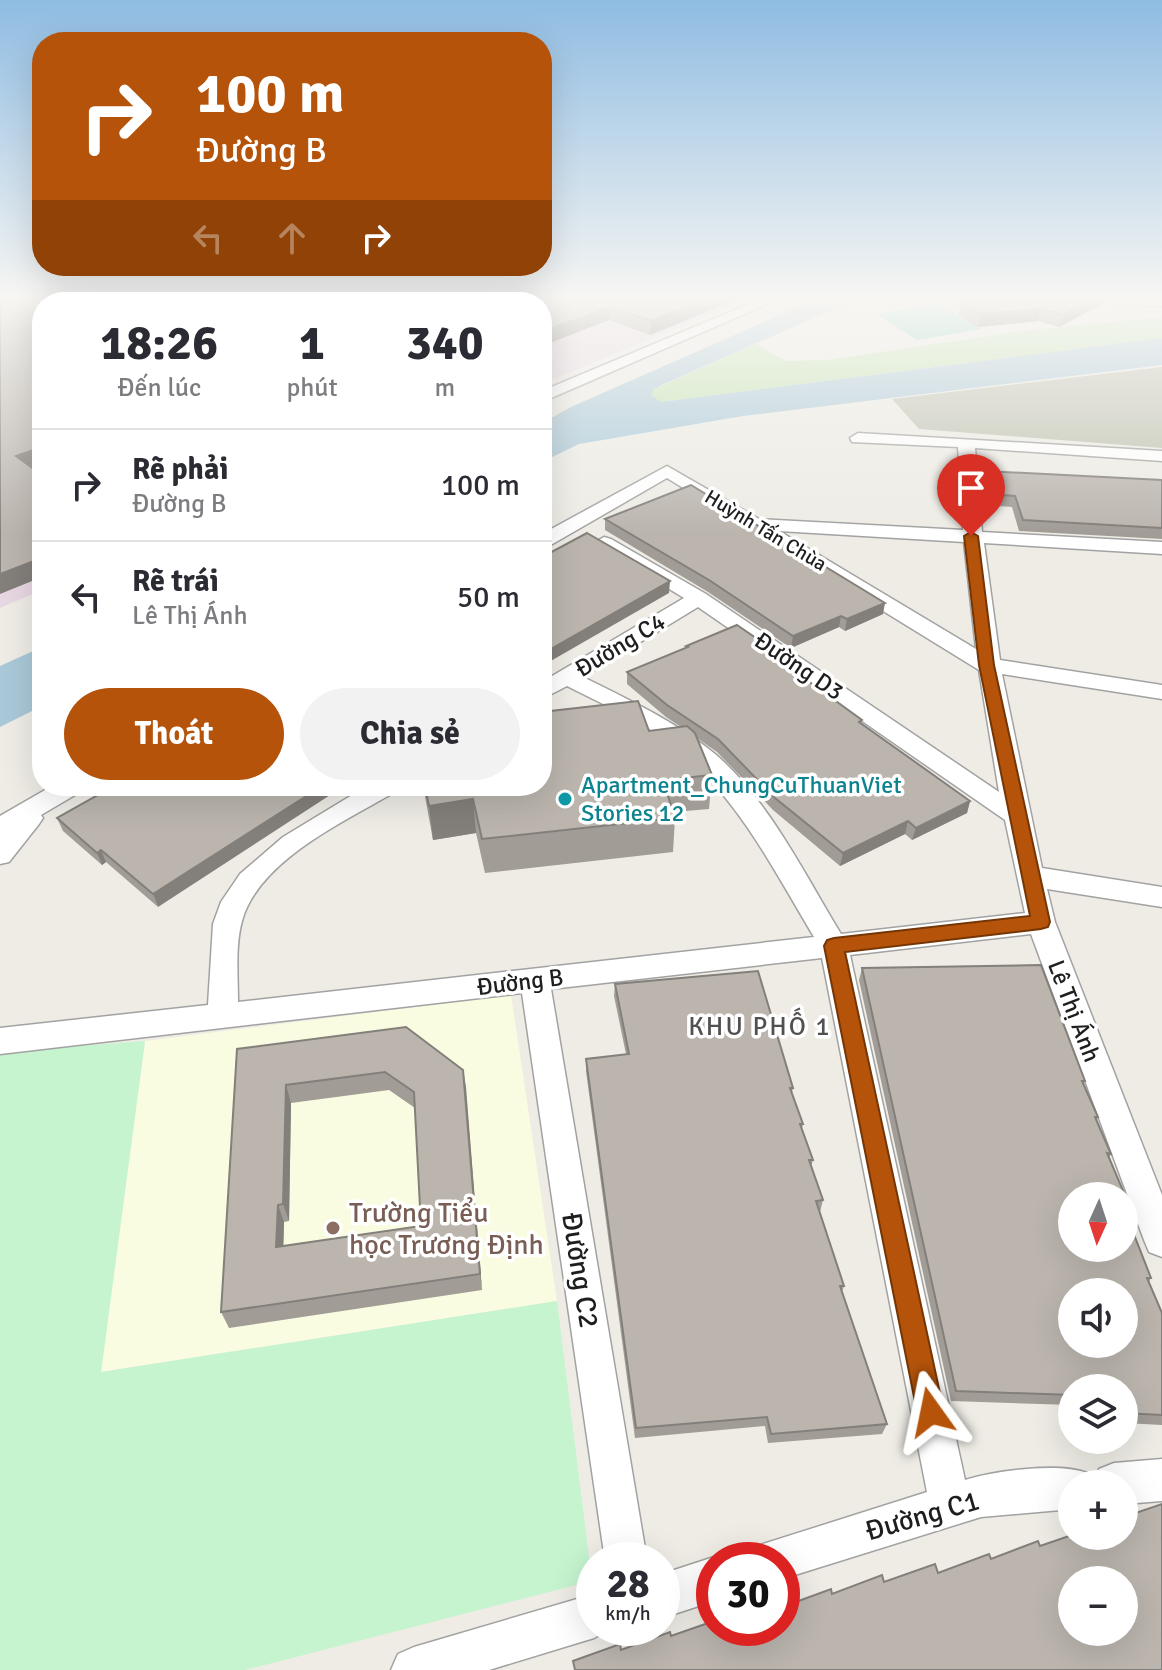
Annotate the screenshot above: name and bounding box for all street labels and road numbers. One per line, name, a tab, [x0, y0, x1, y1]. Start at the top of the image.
street label: Huỳnh Tấn Chùa	[700, 484, 831, 577]
street label: Đường C4	[569, 606, 671, 684]
street label: Đường D3	[749, 625, 849, 707]
street label: Lê Thị Ánh	[1041, 956, 1107, 1066]
street label: Đường B	[475, 962, 565, 1002]
street label: Đường C2	[554, 1210, 606, 1331]
street label: Đường C1	[861, 1484, 983, 1548]

